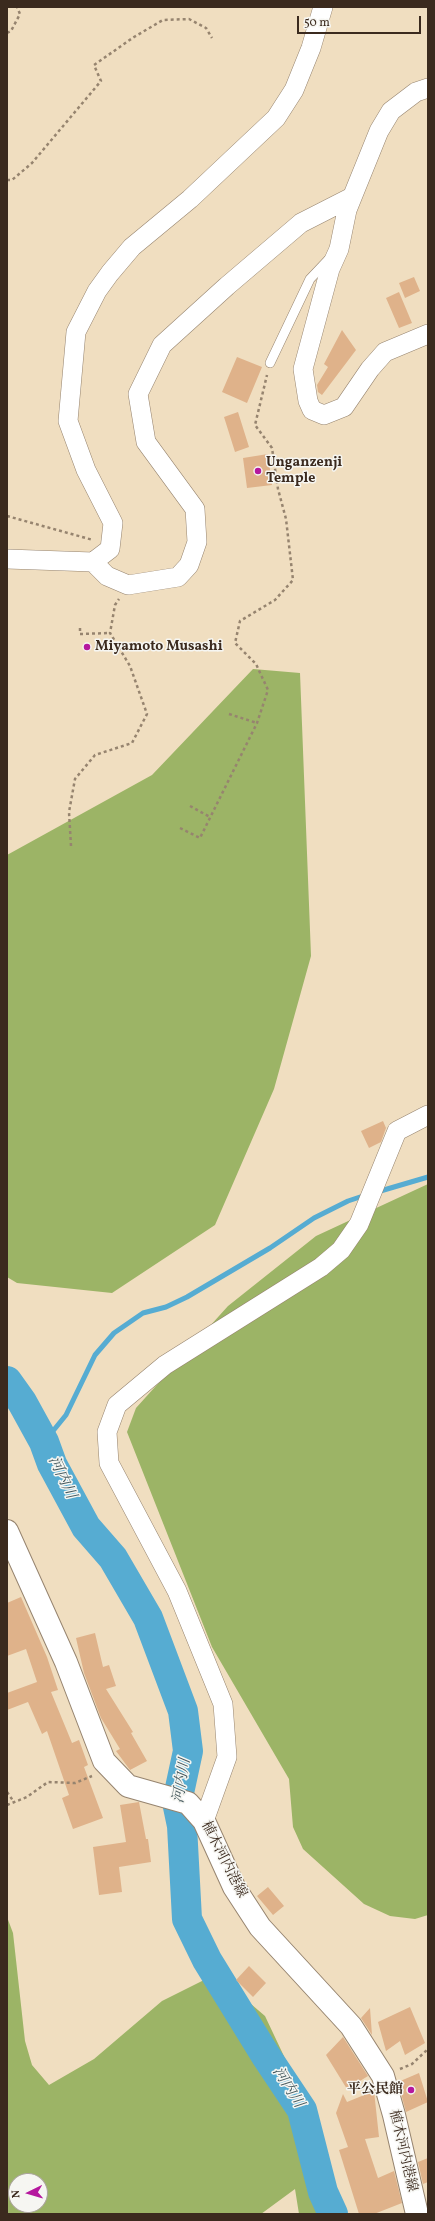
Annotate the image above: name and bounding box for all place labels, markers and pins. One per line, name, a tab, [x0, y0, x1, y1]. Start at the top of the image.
place label: Unganzenji Temple	[266, 455, 342, 488]
marker: Unganzenji Temple	[253, 466, 263, 476]
place label: Miyamoto Musashi	[95, 639, 223, 655]
marker: Miyamoto Musashi	[82, 642, 92, 652]
place label: 平公民館	[347, 2082, 403, 2098]
marker: 平公民館	[406, 2085, 416, 2095]

